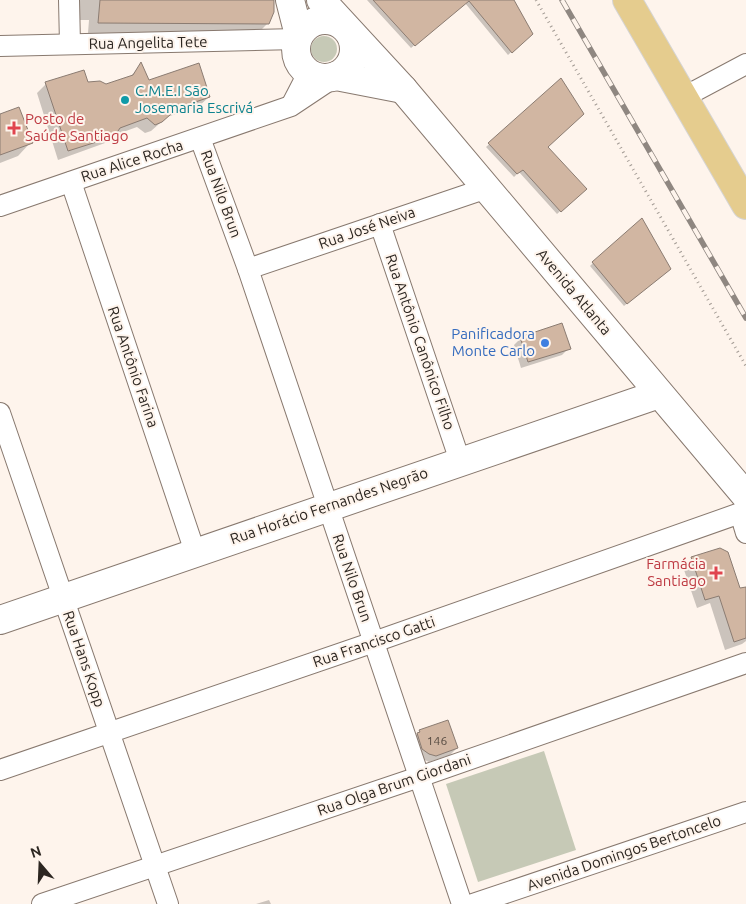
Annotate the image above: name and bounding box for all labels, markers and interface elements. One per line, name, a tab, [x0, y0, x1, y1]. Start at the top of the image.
street label: Rua Angelita Tete	[88, 33, 208, 52]
place label: C.M.E.I São Josemaria Escrivá	[135, 82, 253, 116]
marker: C.M.E.I São Josemaria Escrivá	[119, 94, 131, 106]
place label: Posto de Saúde Santiago	[25, 110, 128, 144]
marker: Posto de Saúde Santiago	[7, 121, 21, 135]
street label: Rua Alice Rocha	[79, 136, 185, 185]
street label: Rua Nilo Brun	[198, 148, 245, 240]
street label: Rua José Neiva	[316, 203, 417, 252]
street label: Avenida Atlanta	[534, 245, 615, 338]
street label: Rua Antônio Canônico Filho	[382, 252, 459, 432]
street label: Rua Antônio Farina	[105, 304, 162, 430]
place label: Panificadora Monte Carlo	[451, 325, 535, 359]
marker: Panificadora Monte Carlo	[539, 337, 551, 349]
street label: Rua Horácio Fernandes Negrão	[228, 464, 430, 547]
street label: Rua Nilo Brun	[329, 532, 375, 624]
place label: Farmácia Santiago	[646, 555, 706, 589]
marker: Farmácia Santiago	[710, 567, 722, 579]
street label: Rua Hans Kopp	[60, 608, 109, 709]
street label: Rua Francisco Gatti	[311, 613, 437, 670]
house number: 146	[427, 734, 447, 747]
street label: Rua Olga Brum Giordani	[315, 750, 473, 819]
street label: Avenida Domingos Bertoncelo	[525, 811, 723, 894]
north arrow	[15, 839, 65, 889]
text: N	[28, 842, 43, 861]

